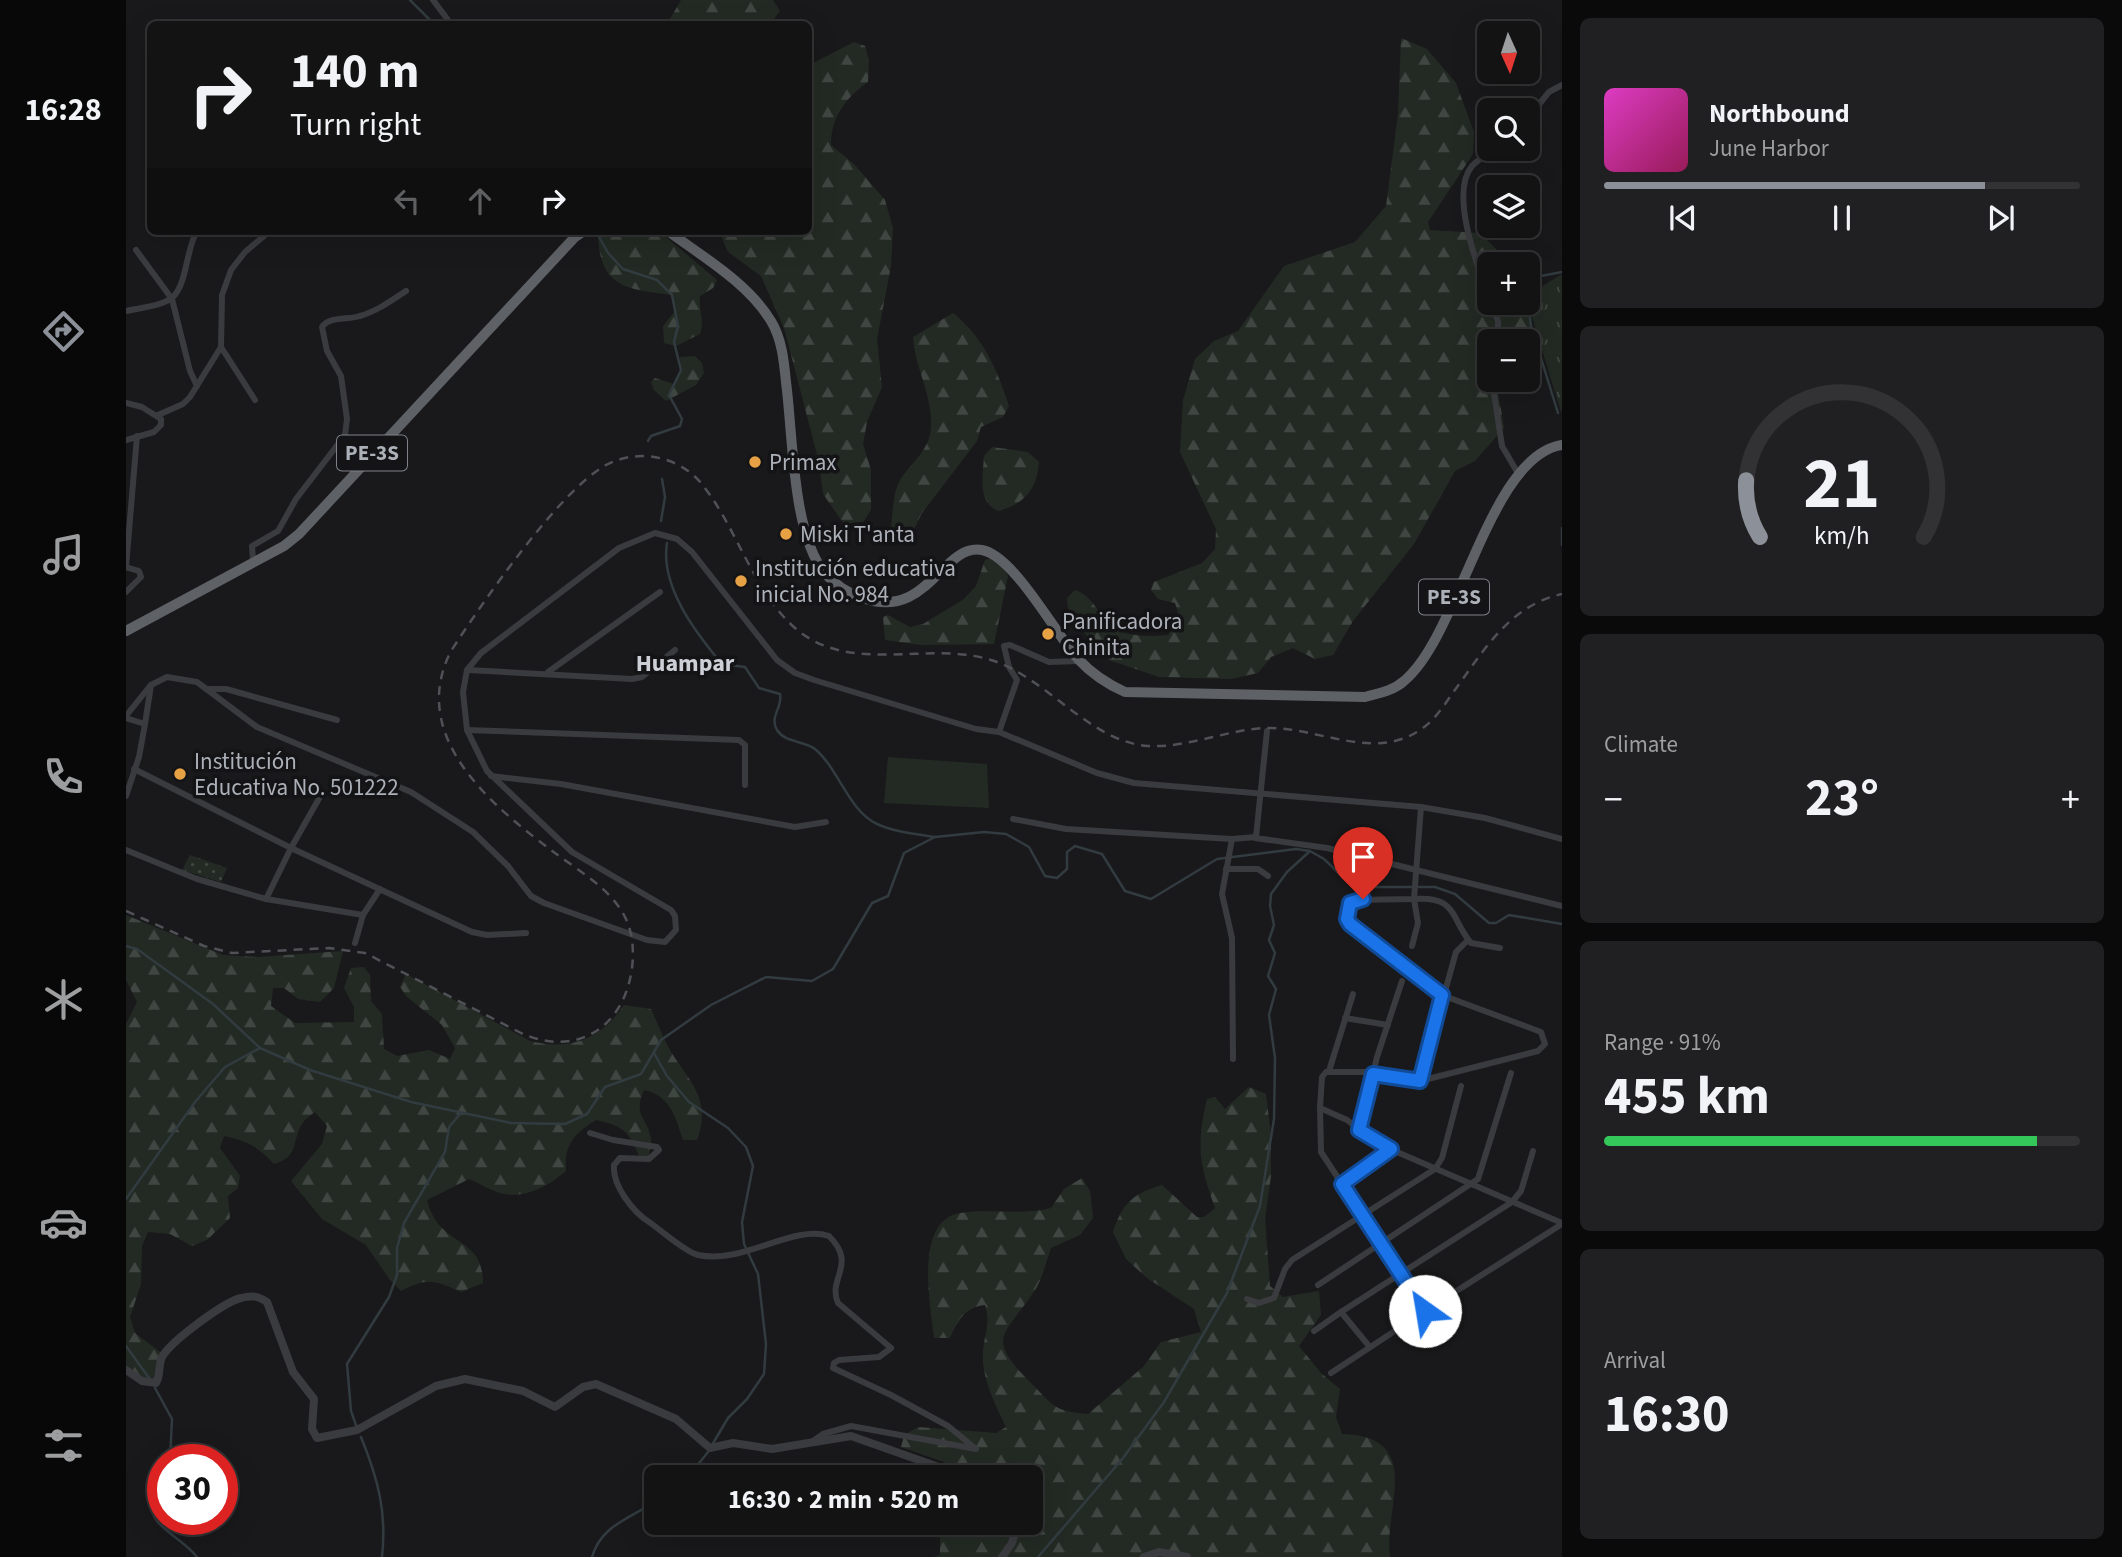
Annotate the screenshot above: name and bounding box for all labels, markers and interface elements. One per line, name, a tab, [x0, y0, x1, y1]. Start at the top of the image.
north arrow	[1477, 21, 1540, 84]
map controls	[1477, 21, 1540, 392]
text: 140 m	[290, 37, 419, 107]
icon: right	[175, 49, 266, 140]
text: 16:28	[24, 87, 102, 133]
text: Northbound	[1709, 95, 1850, 132]
button: search	[1477, 98, 1540, 161]
text: Turn right	[290, 102, 421, 148]
text: June Harbor	[1709, 132, 1829, 165]
button: layers	[1477, 175, 1540, 238]
icon: left	[388, 182, 426, 220]
icon: ahead	[461, 182, 499, 220]
icon: right	[534, 182, 572, 220]
icon: previous	[1664, 199, 1702, 237]
icon: pause	[1823, 199, 1861, 237]
icon: next	[1982, 199, 2020, 237]
button: +	[1477, 252, 1540, 315]
icon: directions	[39, 307, 88, 356]
button: −	[1477, 329, 1540, 392]
text: 21	[1804, 432, 1880, 536]
road number: PE-3S	[337, 435, 407, 470]
place label: Primax	[769, 446, 837, 479]
marker: Primax	[747, 454, 763, 470]
text: km/h	[1814, 517, 1870, 553]
place label: Miski T'anta	[800, 518, 915, 551]
marker: Miski T'anta	[778, 526, 794, 542]
icon: music	[39, 530, 88, 579]
place label: Institución educativa inicial No. 984	[755, 552, 956, 611]
marker: Institución educativa inicial No. 984	[733, 573, 749, 589]
road number: PE-3S	[1419, 580, 1489, 614]
place label: Panificadora Chinita	[1062, 605, 1182, 664]
marker: Panificadora Chinita	[1040, 626, 1056, 642]
district label: Huampar	[636, 646, 735, 681]
text: Climate	[1604, 728, 1678, 761]
place label: Institución Educativa No. 501222	[194, 745, 399, 804]
icon: phone	[39, 752, 88, 801]
text: 23°	[1805, 762, 1879, 836]
marker: Institución Educativa No. 501222	[172, 766, 188, 782]
text: −	[1604, 773, 1623, 827]
text: +	[2061, 773, 2080, 827]
pin	[1333, 827, 1393, 899]
icon: arrive	[1344, 838, 1382, 876]
icon: climate	[39, 975, 88, 1024]
text: Range · 91%	[1604, 1026, 1721, 1059]
text: 455 km	[1604, 1060, 1770, 1134]
icon: car	[39, 1198, 88, 1247]
position arrow	[1388, 1274, 1462, 1348]
text: Arrival	[1604, 1344, 1666, 1377]
text: 16:30	[1604, 1378, 1729, 1452]
icon: filters	[39, 1421, 88, 1470]
speed limit sign: 30	[147, 1444, 238, 1535]
text: 16:30 · 2 min · 520 m	[728, 1481, 959, 1518]

